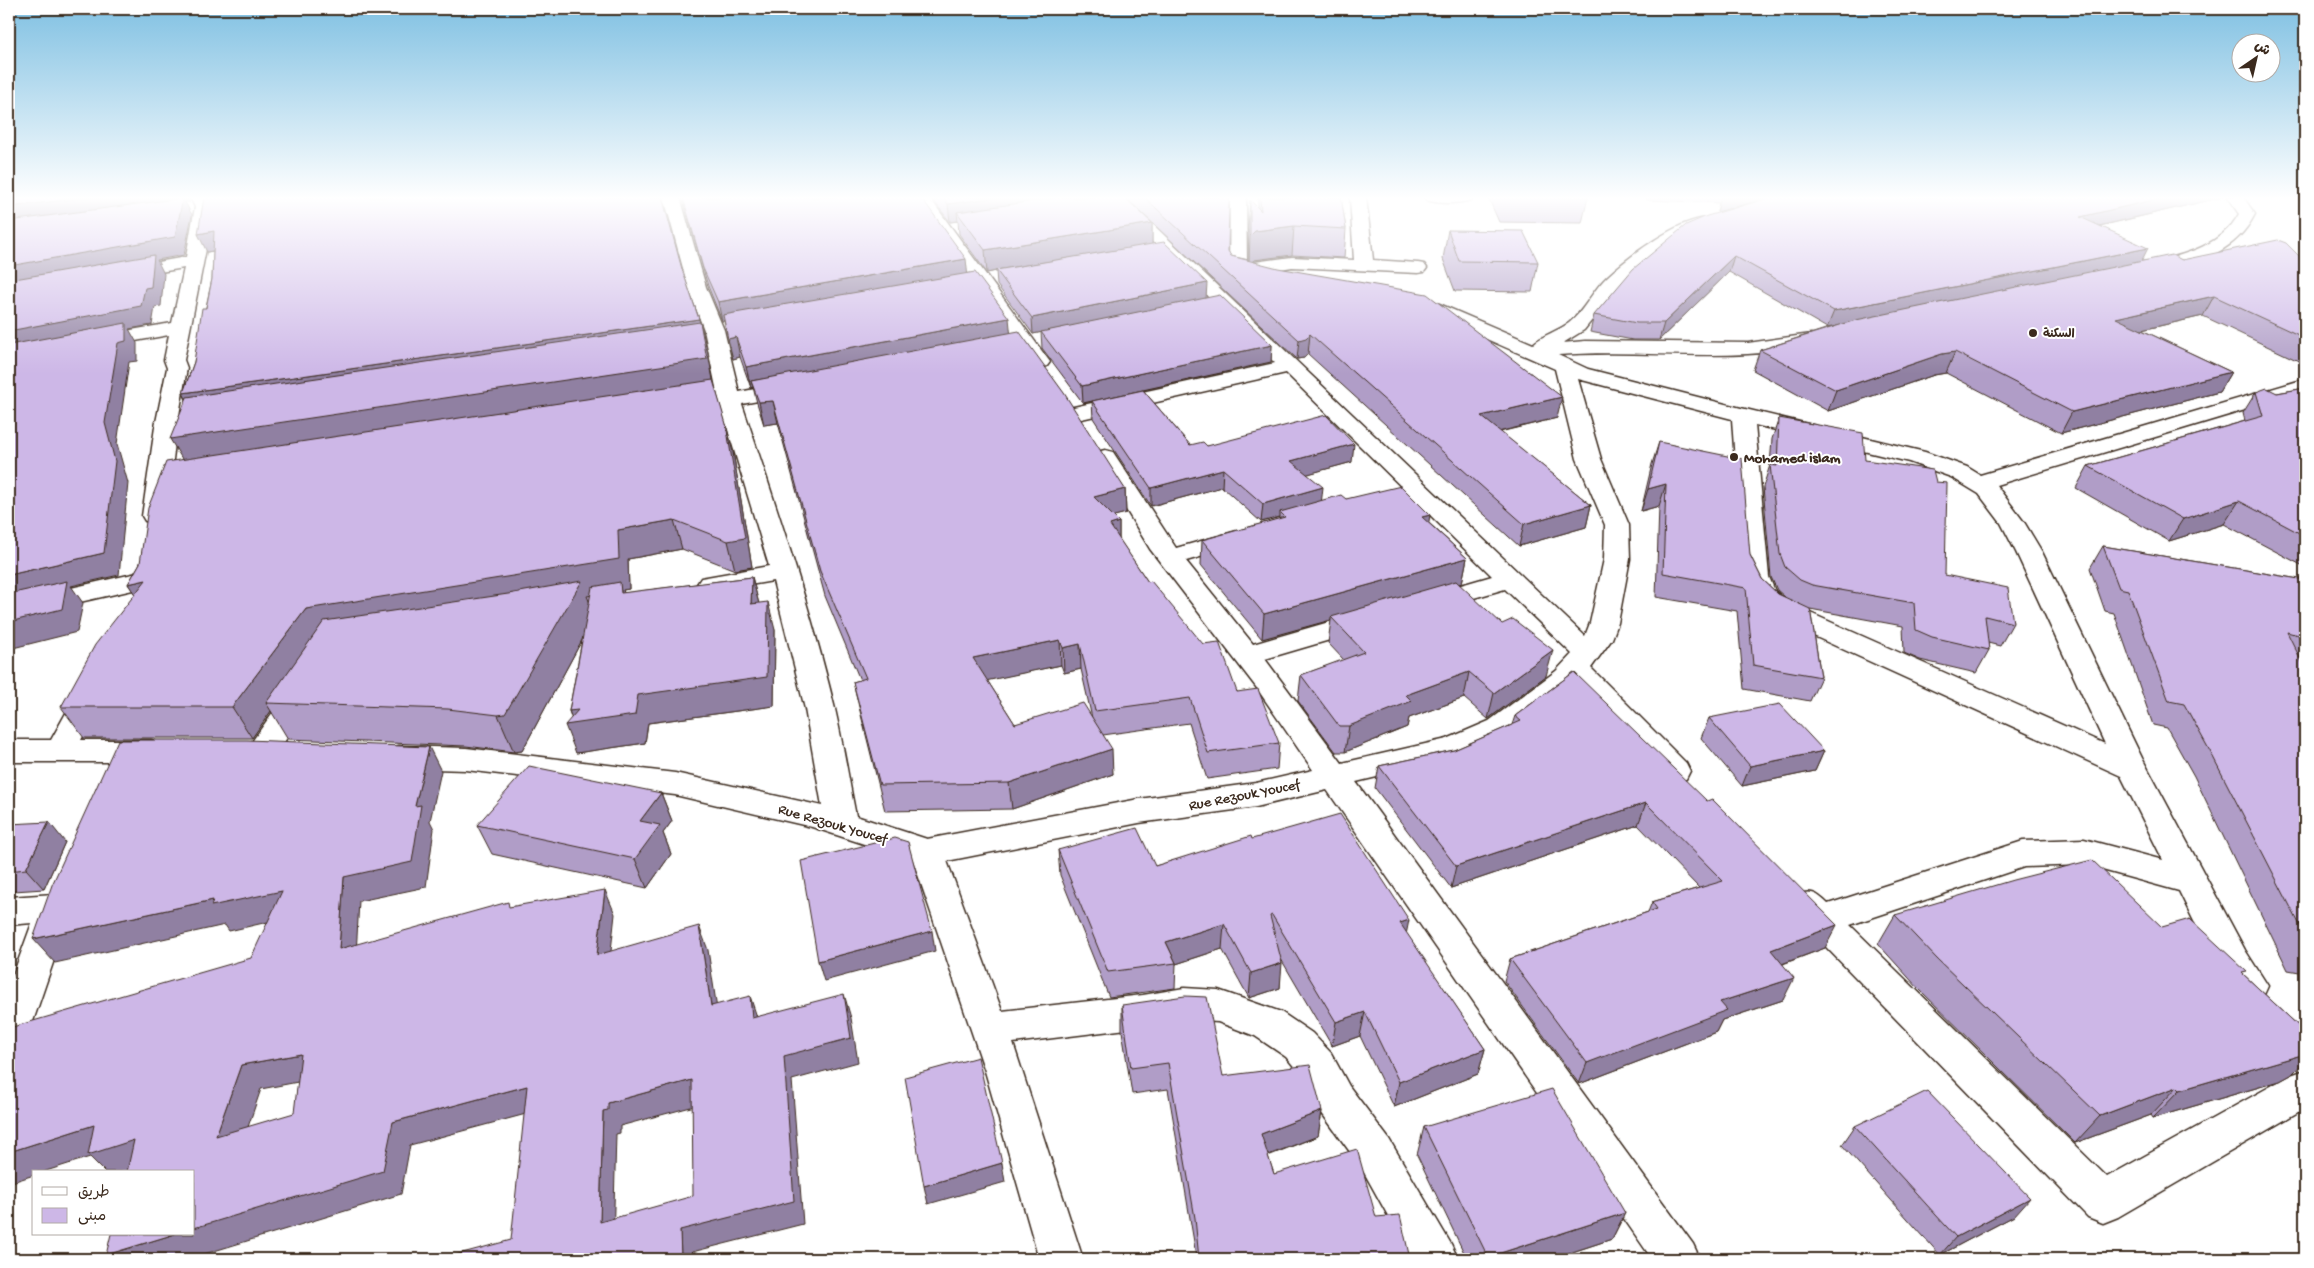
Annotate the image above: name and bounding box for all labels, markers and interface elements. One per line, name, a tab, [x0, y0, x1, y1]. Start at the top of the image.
north arrow	[2232, 32, 2282, 82]
text: ش	[2251, 38, 2273, 61]
marker: السكنة	[2027, 327, 2039, 339]
place label: السكنة	[2043, 327, 2074, 342]
place label: Mohamed islam	[1744, 450, 1841, 468]
marker: Mohamed islam	[1728, 451, 1740, 463]
street label: Rue Rezouk Youcef	[1187, 776, 1303, 816]
street label: Rue Rezouk Youcef	[776, 801, 890, 849]
legend	[32, 1170, 195, 1236]
text: طريق	[78, 1184, 110, 1202]
text: مبنى	[78, 1208, 106, 1226]

